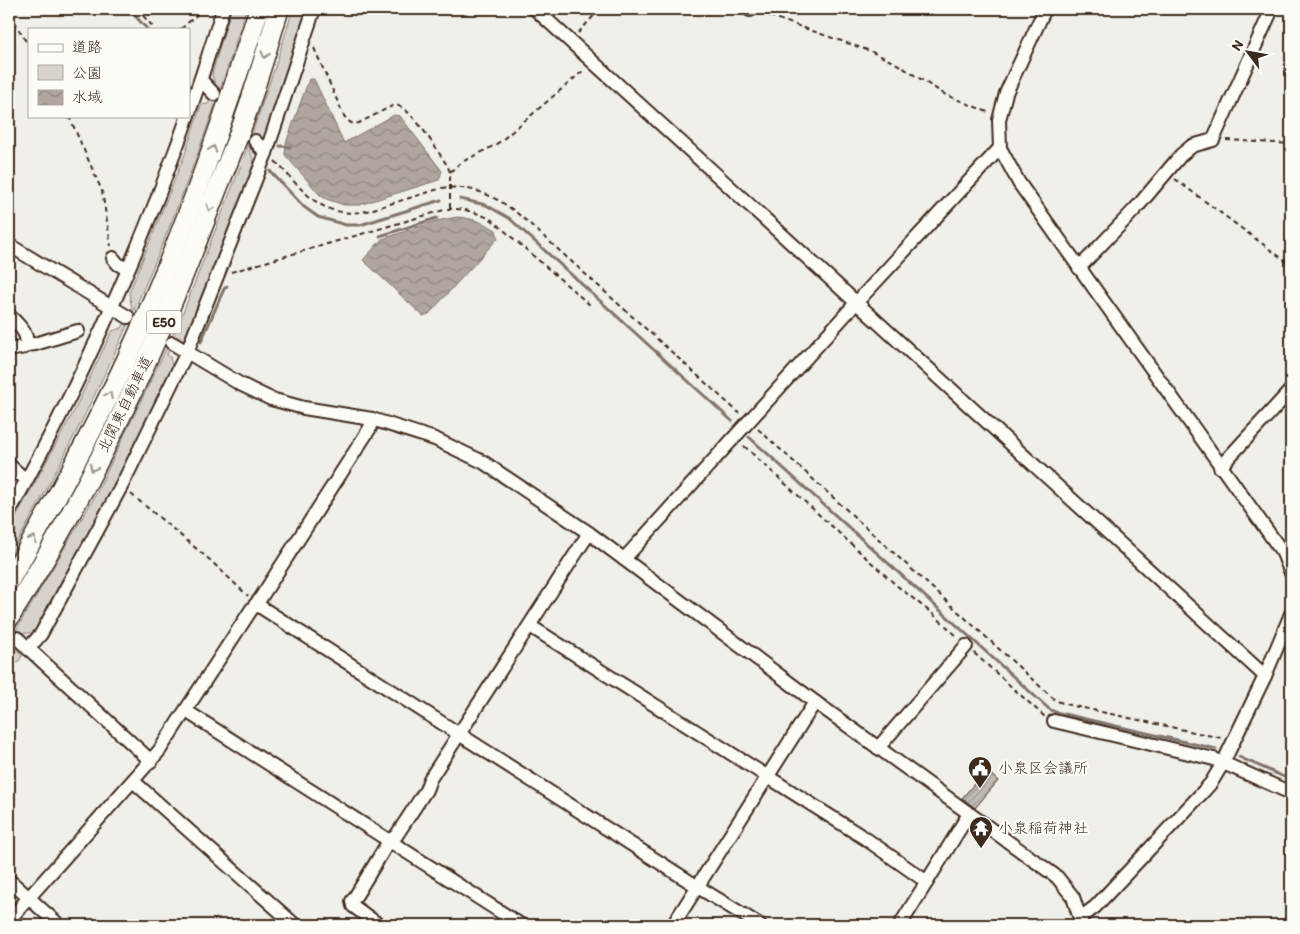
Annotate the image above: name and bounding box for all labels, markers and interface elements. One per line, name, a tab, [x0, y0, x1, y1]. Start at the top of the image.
legend	[28, 28, 190, 118]
north arrow	[1222, 28, 1272, 78]
text: N	[1228, 37, 1247, 54]
text: 道路	[72, 38, 102, 56]
one-way arrow	[260, 51, 270, 59]
text: 公園	[72, 64, 102, 82]
text: 水域	[72, 88, 102, 106]
one-way arrow	[207, 145, 217, 153]
one-way arrow	[206, 203, 216, 212]
road number: E50	[146, 311, 182, 334]
street label: 北関東自動車道	[94, 353, 156, 455]
one-way arrow	[103, 391, 113, 400]
one-way arrow	[89, 463, 99, 472]
one-way arrow	[27, 535, 37, 544]
public building icon: 小泉区会議所	[967, 755, 993, 789]
place label: 小泉区会議所	[998, 759, 1088, 777]
temple icon: 小泉稲荷神社	[968, 815, 994, 849]
place label: 小泉稲荷神社	[998, 819, 1088, 837]

